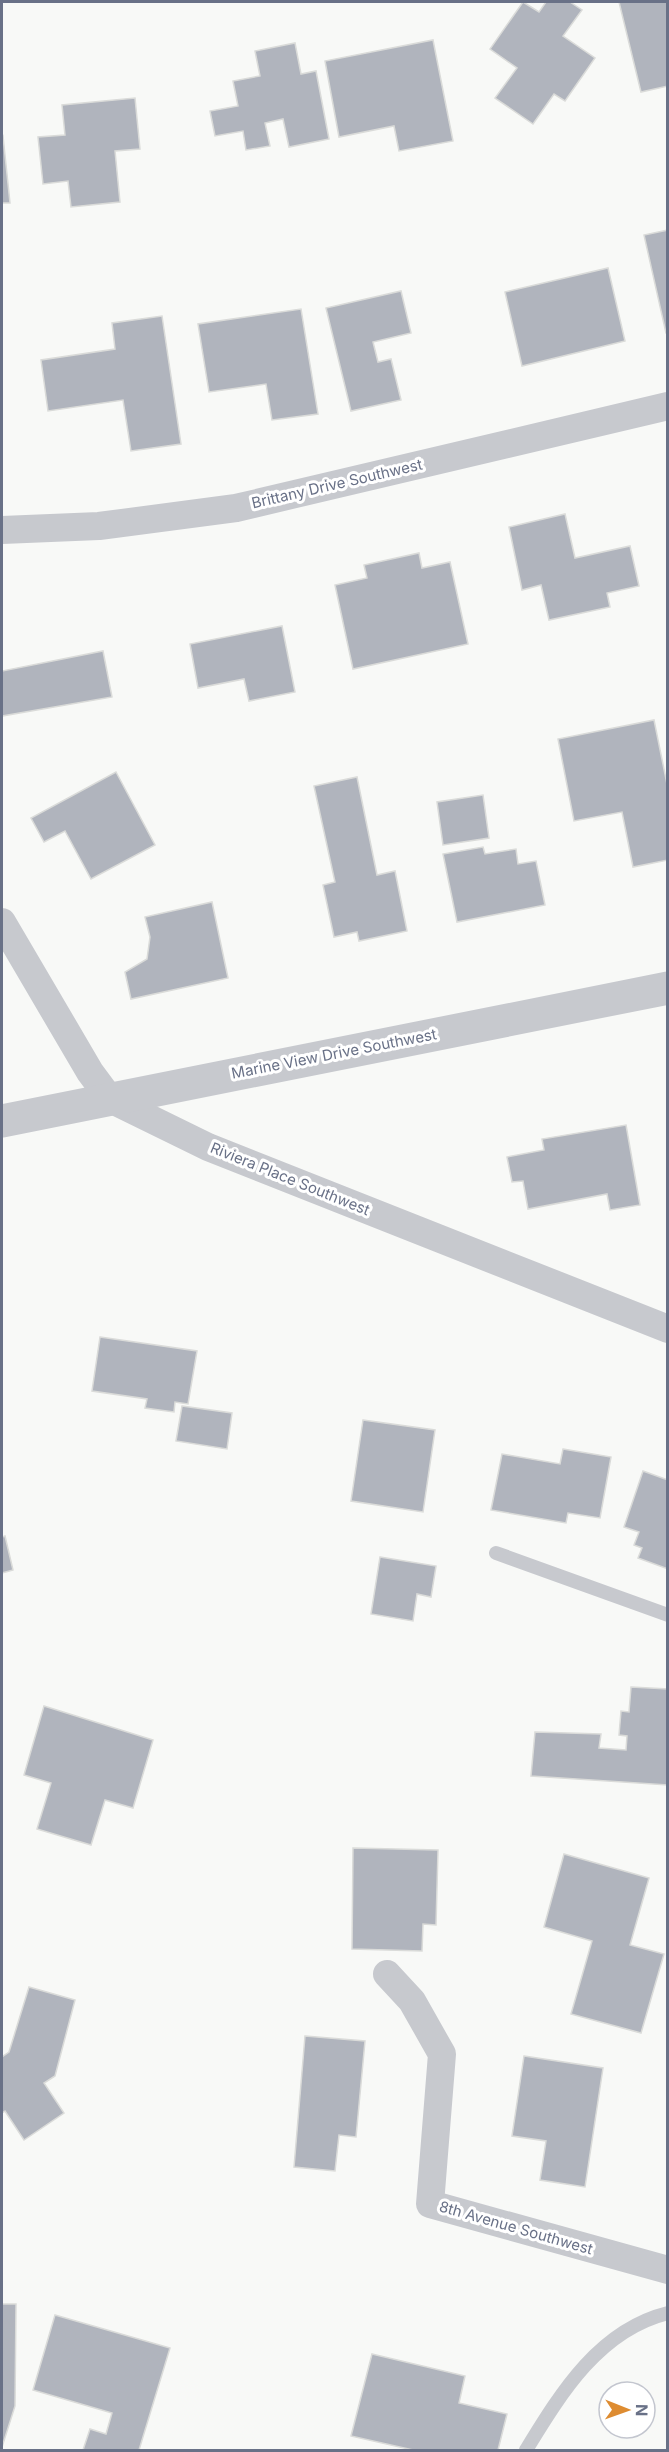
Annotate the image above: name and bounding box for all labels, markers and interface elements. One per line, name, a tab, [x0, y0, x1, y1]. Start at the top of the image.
street label: Brittany Drive Southwest	[250, 455, 424, 512]
street label: Marine View Drive Southwest	[230, 1024, 438, 1083]
street label: Riviera Place Southwest	[208, 1138, 373, 1219]
street label: 8th Avenue Southwest	[437, 2196, 595, 2259]
north arrow	[597, 2380, 657, 2440]
text: N	[632, 2404, 652, 2417]

